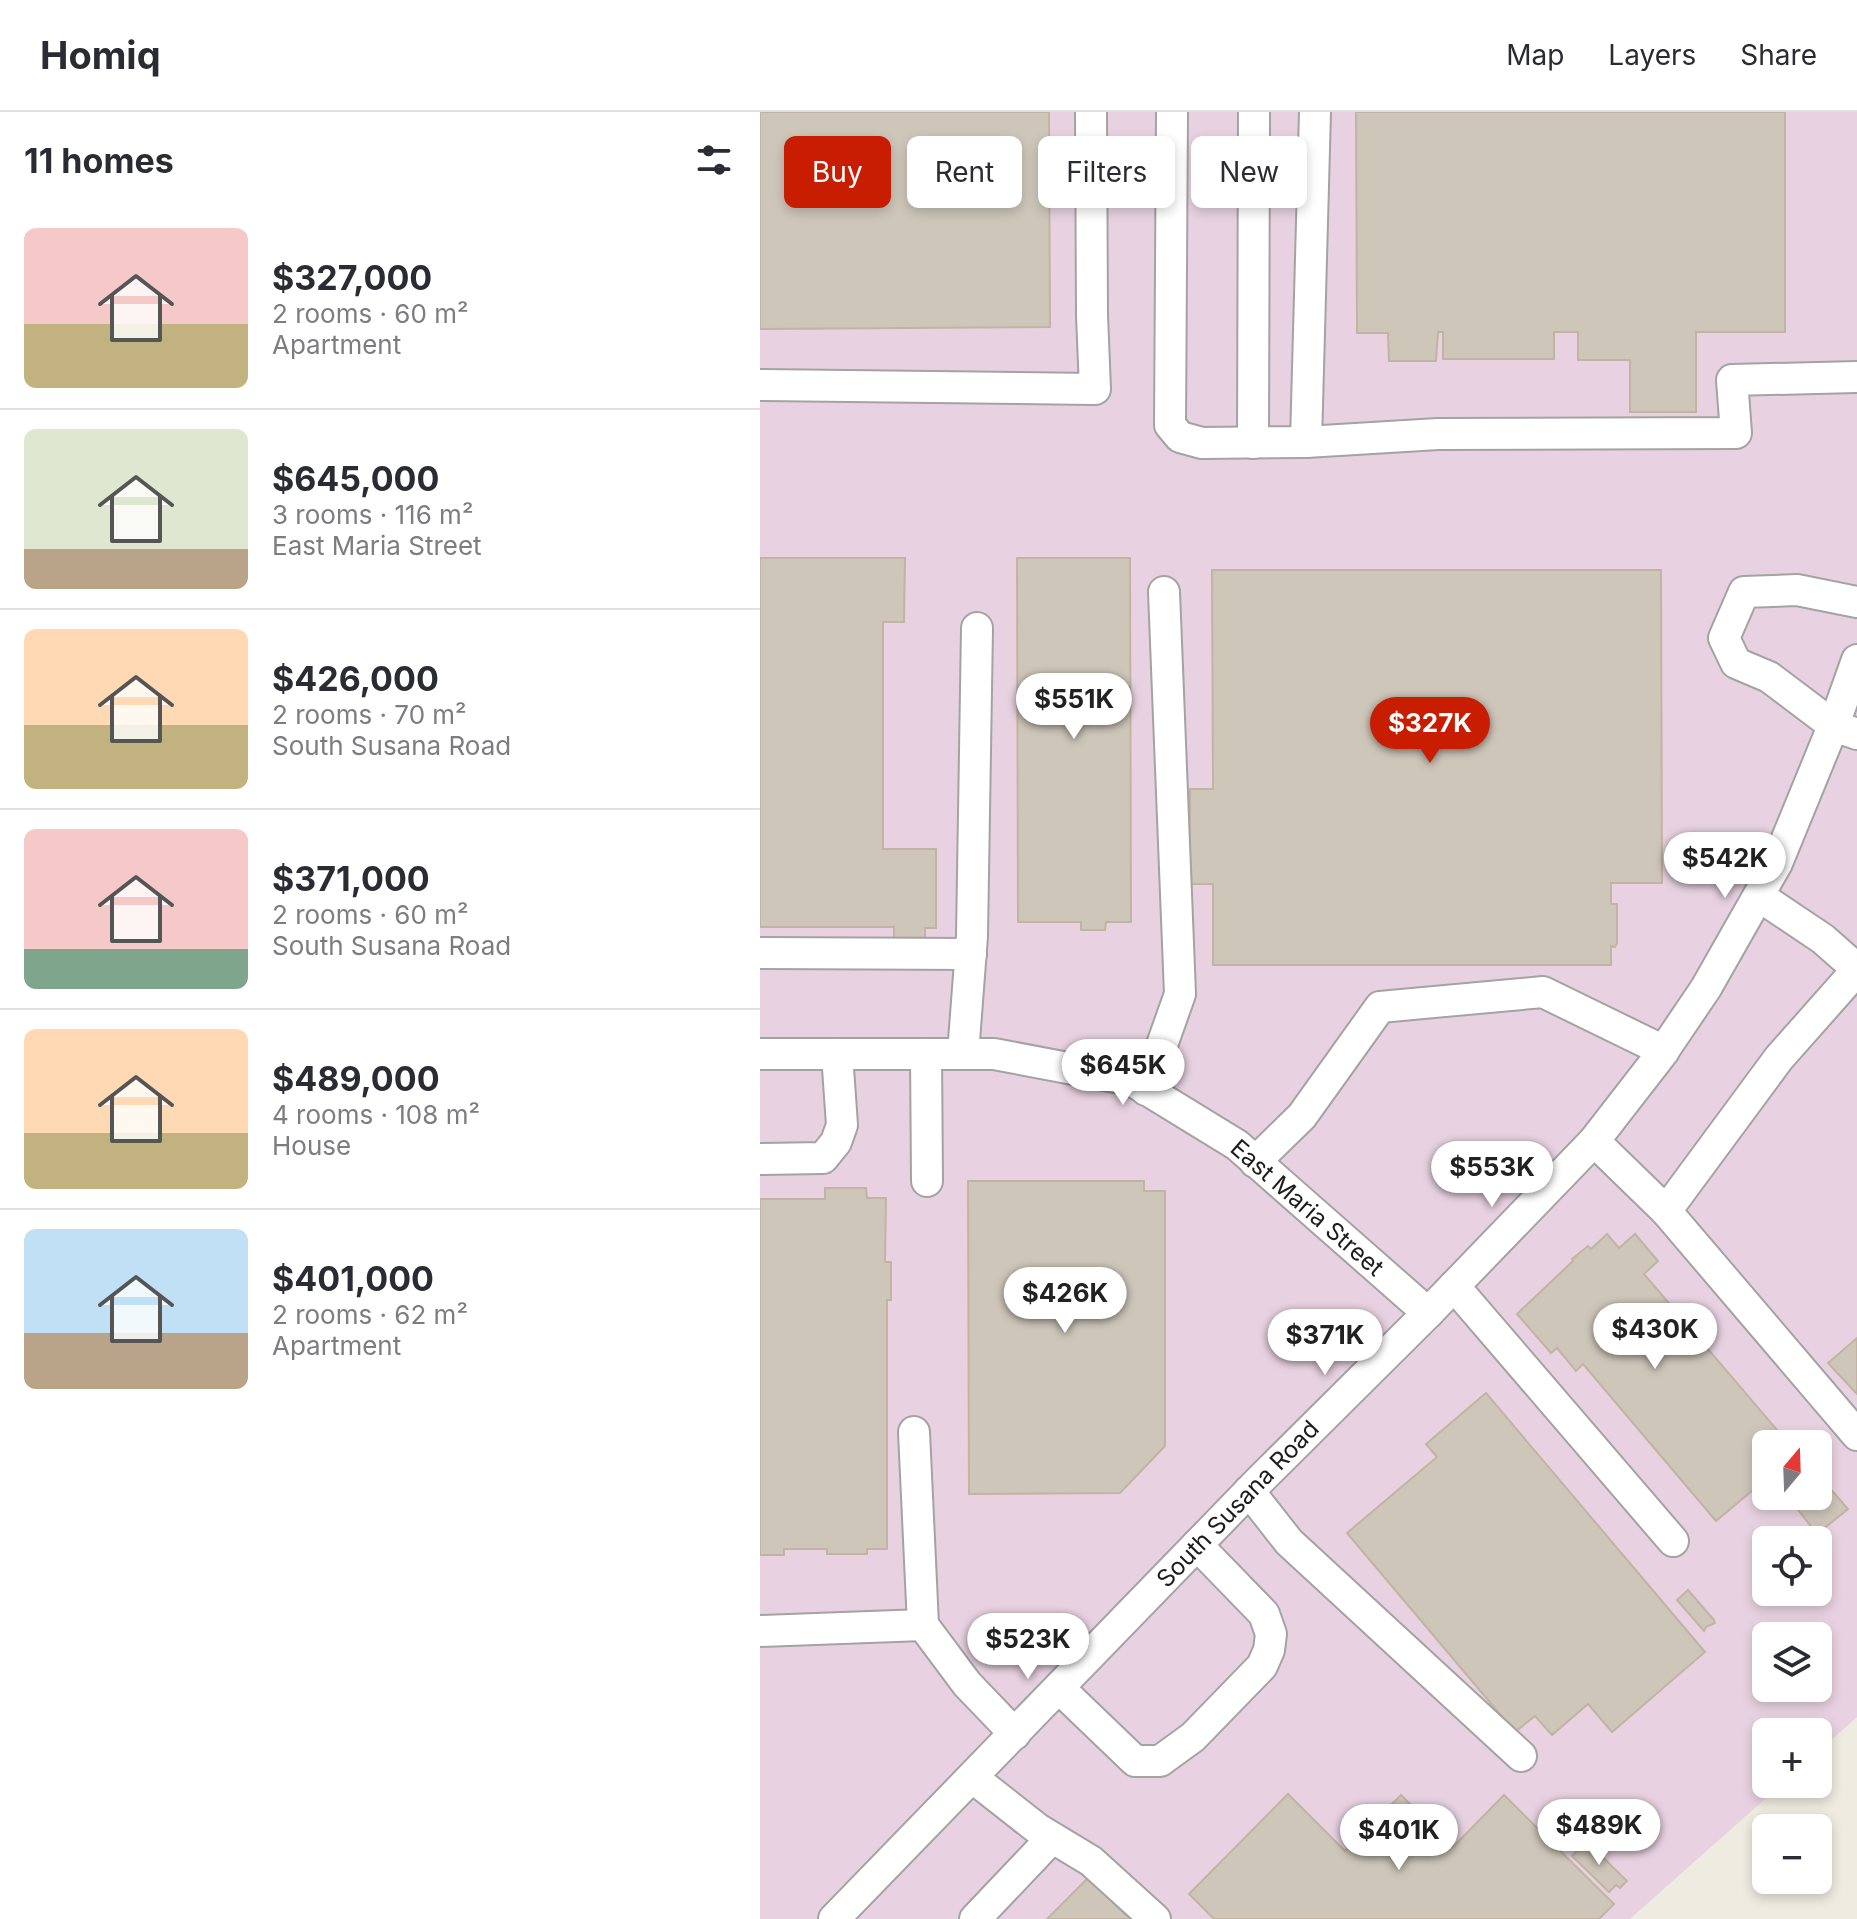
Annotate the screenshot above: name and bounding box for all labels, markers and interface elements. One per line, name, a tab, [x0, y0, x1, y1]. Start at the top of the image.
text: Homiq	[40, 32, 161, 78]
text: Map	[1506, 38, 1564, 72]
text: Layers	[1608, 38, 1696, 72]
text: Share	[1740, 38, 1817, 72]
chip: Buy	[784, 136, 891, 208]
chip: Rent	[907, 136, 1022, 208]
chip: Filters	[1038, 136, 1175, 208]
chip: New	[1191, 136, 1307, 208]
icon: filters	[692, 138, 736, 182]
text: 11 homes	[24, 140, 174, 181]
text: $327,000	[272, 257, 432, 298]
icon: home	[88, 260, 184, 356]
text: 2 rooms · 60 m²	[272, 298, 468, 329]
text: Apartment	[272, 329, 401, 360]
text: $645,000	[272, 458, 439, 499]
icon: home	[88, 461, 184, 557]
text: 3 rooms · 116 m²	[272, 499, 473, 530]
text: East Maria Street	[272, 530, 482, 561]
text: $426,000	[272, 658, 439, 699]
icon: home	[88, 661, 184, 757]
pin: $551K	[1018, 673, 1130, 741]
text: $551K	[1034, 683, 1114, 714]
pin: $327K	[1374, 697, 1486, 765]
text: 2 rooms · 70 m²	[272, 699, 467, 730]
text: $327K	[1388, 707, 1472, 738]
text: South Susana Road	[272, 730, 511, 761]
pin: $542K	[1669, 832, 1781, 900]
text: $542K	[1682, 842, 1768, 873]
text: $371,000	[272, 858, 430, 899]
icon: home	[88, 861, 184, 957]
text: 2 rooms · 60 m²	[272, 899, 468, 930]
text: South Susana Road	[272, 930, 511, 961]
pin: $645K	[1067, 1039, 1179, 1107]
text: $645K	[1080, 1049, 1166, 1080]
text: $489,000	[272, 1058, 440, 1099]
icon: home	[88, 1061, 184, 1157]
text: 4 rooms · 108 m²	[272, 1099, 480, 1130]
text: House	[272, 1130, 351, 1161]
street label: East Maria Street	[1225, 1133, 1390, 1282]
pin: $553K	[1436, 1141, 1548, 1209]
text: $553K	[1449, 1151, 1535, 1182]
text: $401,000	[272, 1258, 434, 1299]
icon: home	[88, 1261, 184, 1357]
pin: $426K	[1009, 1267, 1121, 1335]
text: $426K	[1022, 1277, 1108, 1308]
text: 2 rooms · 62 m²	[272, 1299, 468, 1330]
pin: $430K	[1599, 1303, 1711, 1371]
pin: $371K	[1269, 1309, 1381, 1377]
text: $430K	[1611, 1313, 1699, 1344]
text: $371K	[1286, 1319, 1364, 1350]
text: Apartment	[272, 1330, 401, 1361]
street label: South Susana Road	[1151, 1414, 1325, 1593]
north arrow	[1752, 1430, 1832, 1510]
map controls	[1752, 1430, 1832, 1894]
button: locate	[1752, 1526, 1832, 1606]
pin: $523K	[972, 1613, 1084, 1681]
button: layers	[1752, 1622, 1832, 1702]
text: $523K	[985, 1623, 1071, 1654]
button: +	[1752, 1718, 1832, 1798]
pin: $489K	[1543, 1799, 1655, 1867]
pin: $401K	[1343, 1804, 1455, 1872]
text: $489K	[1555, 1809, 1643, 1840]
text: $401K	[1358, 1814, 1440, 1845]
button: −	[1752, 1814, 1832, 1894]

